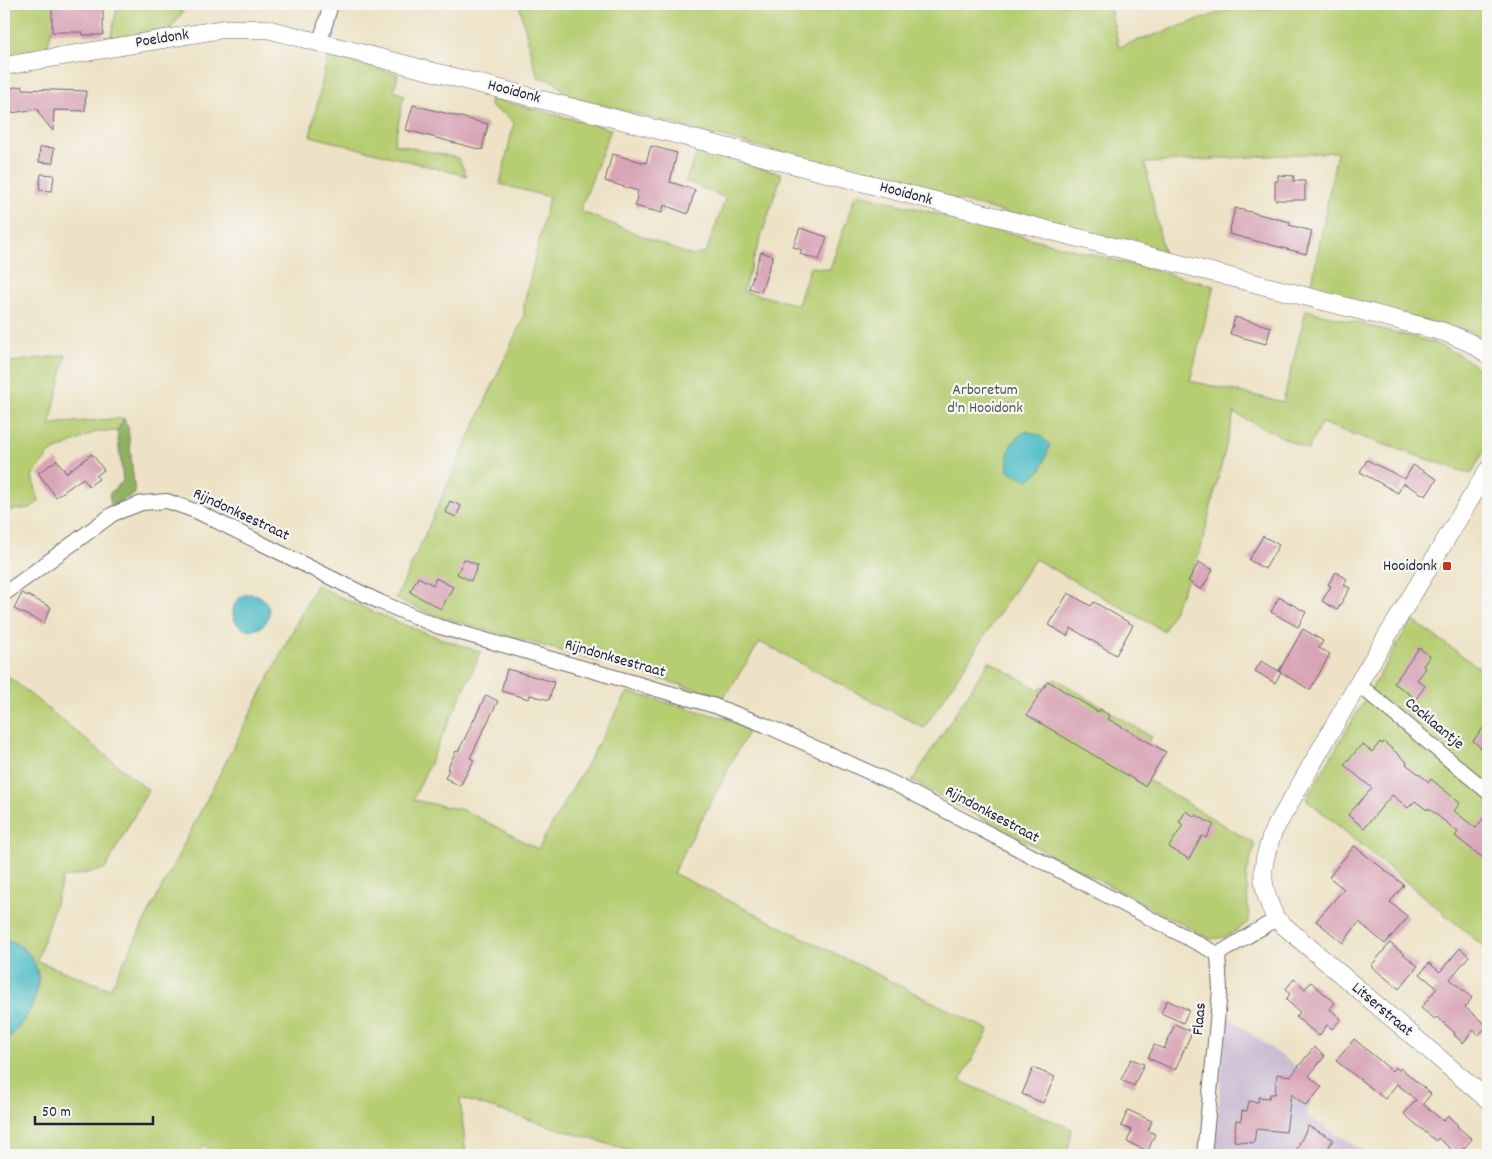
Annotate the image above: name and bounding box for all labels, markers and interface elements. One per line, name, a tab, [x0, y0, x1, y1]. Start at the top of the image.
street label: Poeldonk	[134, 23, 190, 55]
street label: Hooidonk	[485, 74, 543, 110]
street label: Hooidonk	[877, 176, 935, 212]
park label: Arboretum d'n Hooidonk	[947, 379, 1023, 420]
street label: Rijndonksestraat	[189, 483, 293, 547]
place label: Hooidonk	[1383, 555, 1437, 578]
marker: Hooidonk	[1441, 560, 1453, 572]
street label: Rijndonksestraat	[562, 634, 668, 684]
street label: Cocklaantje	[1399, 692, 1469, 756]
street label: Rijndonksestraat	[941, 780, 1043, 850]
street label: Litserstraat	[1346, 977, 1418, 1043]
street label: Flaas	[1187, 1001, 1213, 1036]
scale bar	[35, 1094, 152, 1126]
text: 50 m	[42, 1102, 71, 1124]

